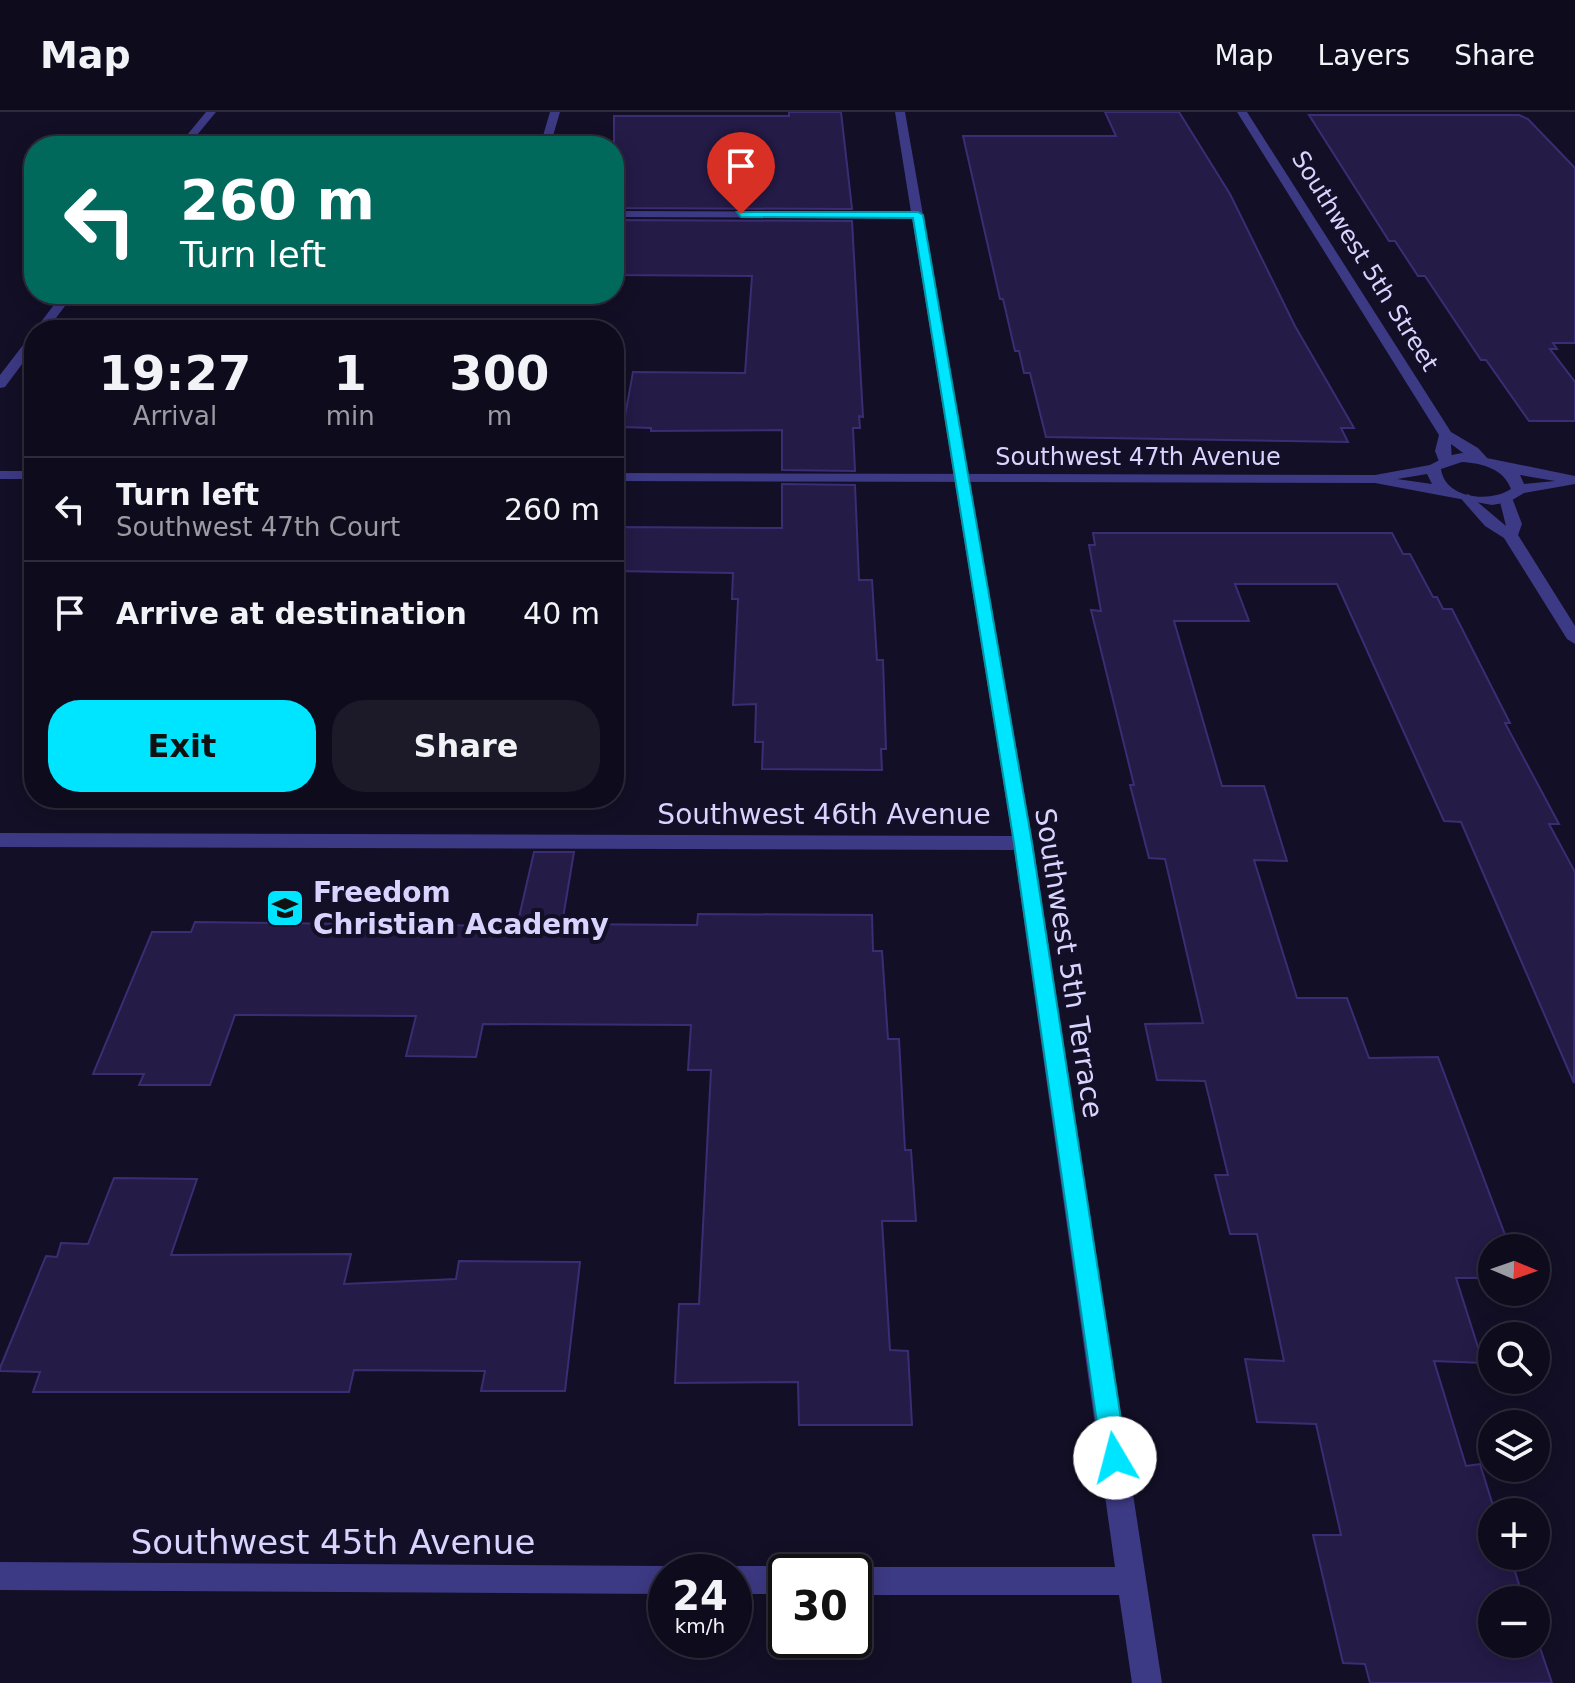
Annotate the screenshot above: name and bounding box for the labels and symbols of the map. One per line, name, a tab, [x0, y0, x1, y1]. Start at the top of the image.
pin	[707, 132, 775, 214]
street label: Southwest 5th Street	[1286, 146, 1444, 376]
street label: Southwest 47th Avenue	[995, 443, 1281, 471]
street label: Southwest 46th Avenue	[657, 798, 991, 831]
street label: Southwest 5th Terrace	[1028, 806, 1110, 1120]
place label: Freedom Christian Academy	[313, 876, 609, 941]
school or university icon: Freedom Christian Academy	[264, 887, 306, 929]
north arrow	[1478, 1234, 1550, 1306]
position arrow	[1073, 1416, 1157, 1500]
street label: Southwest 45th Avenue	[131, 1522, 535, 1562]
speed limit sign: 30	[768, 1554, 872, 1658]

